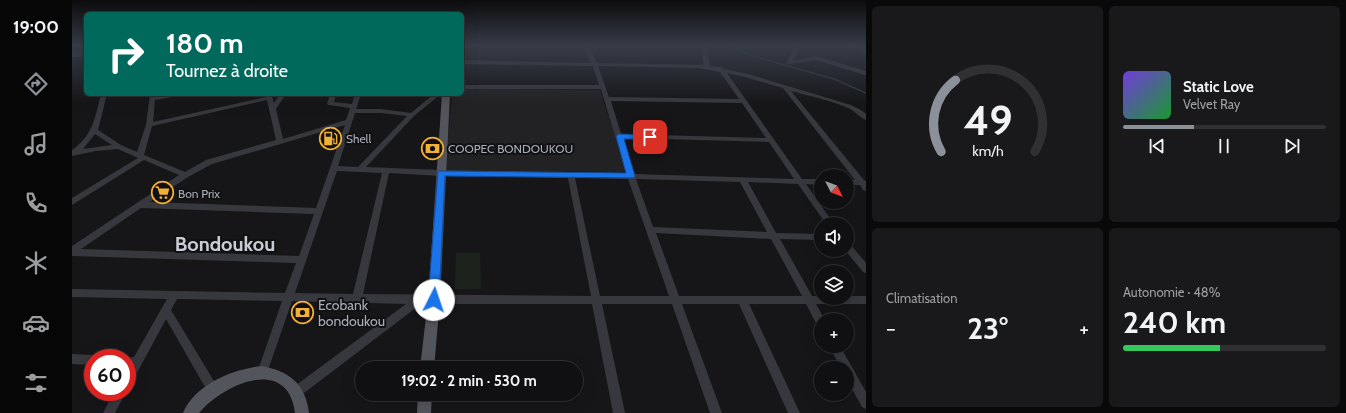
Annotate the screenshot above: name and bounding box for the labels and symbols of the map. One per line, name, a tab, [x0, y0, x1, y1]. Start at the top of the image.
pin	[633, 120, 667, 154]
fuel station icon: Shell	[317, 125, 343, 151]
place label: Shell	[346, 131, 371, 146]
bank icon: COOPEC BONDOUKOU	[420, 135, 446, 161]
place label: COOPEC BONDOUKOU	[448, 141, 573, 156]
north arrow	[814, 169, 854, 209]
supermarket icon: Bon Prix	[149, 180, 175, 206]
place label: Bon Prix	[178, 186, 220, 201]
district label: Bondoukou	[175, 232, 275, 256]
position arrow	[413, 279, 455, 321]
place label: Ecobank bondoukou	[318, 296, 385, 330]
bank icon: Ecobank bondoukou	[289, 300, 315, 326]
speed limit sign: 60	[84, 349, 136, 401]

